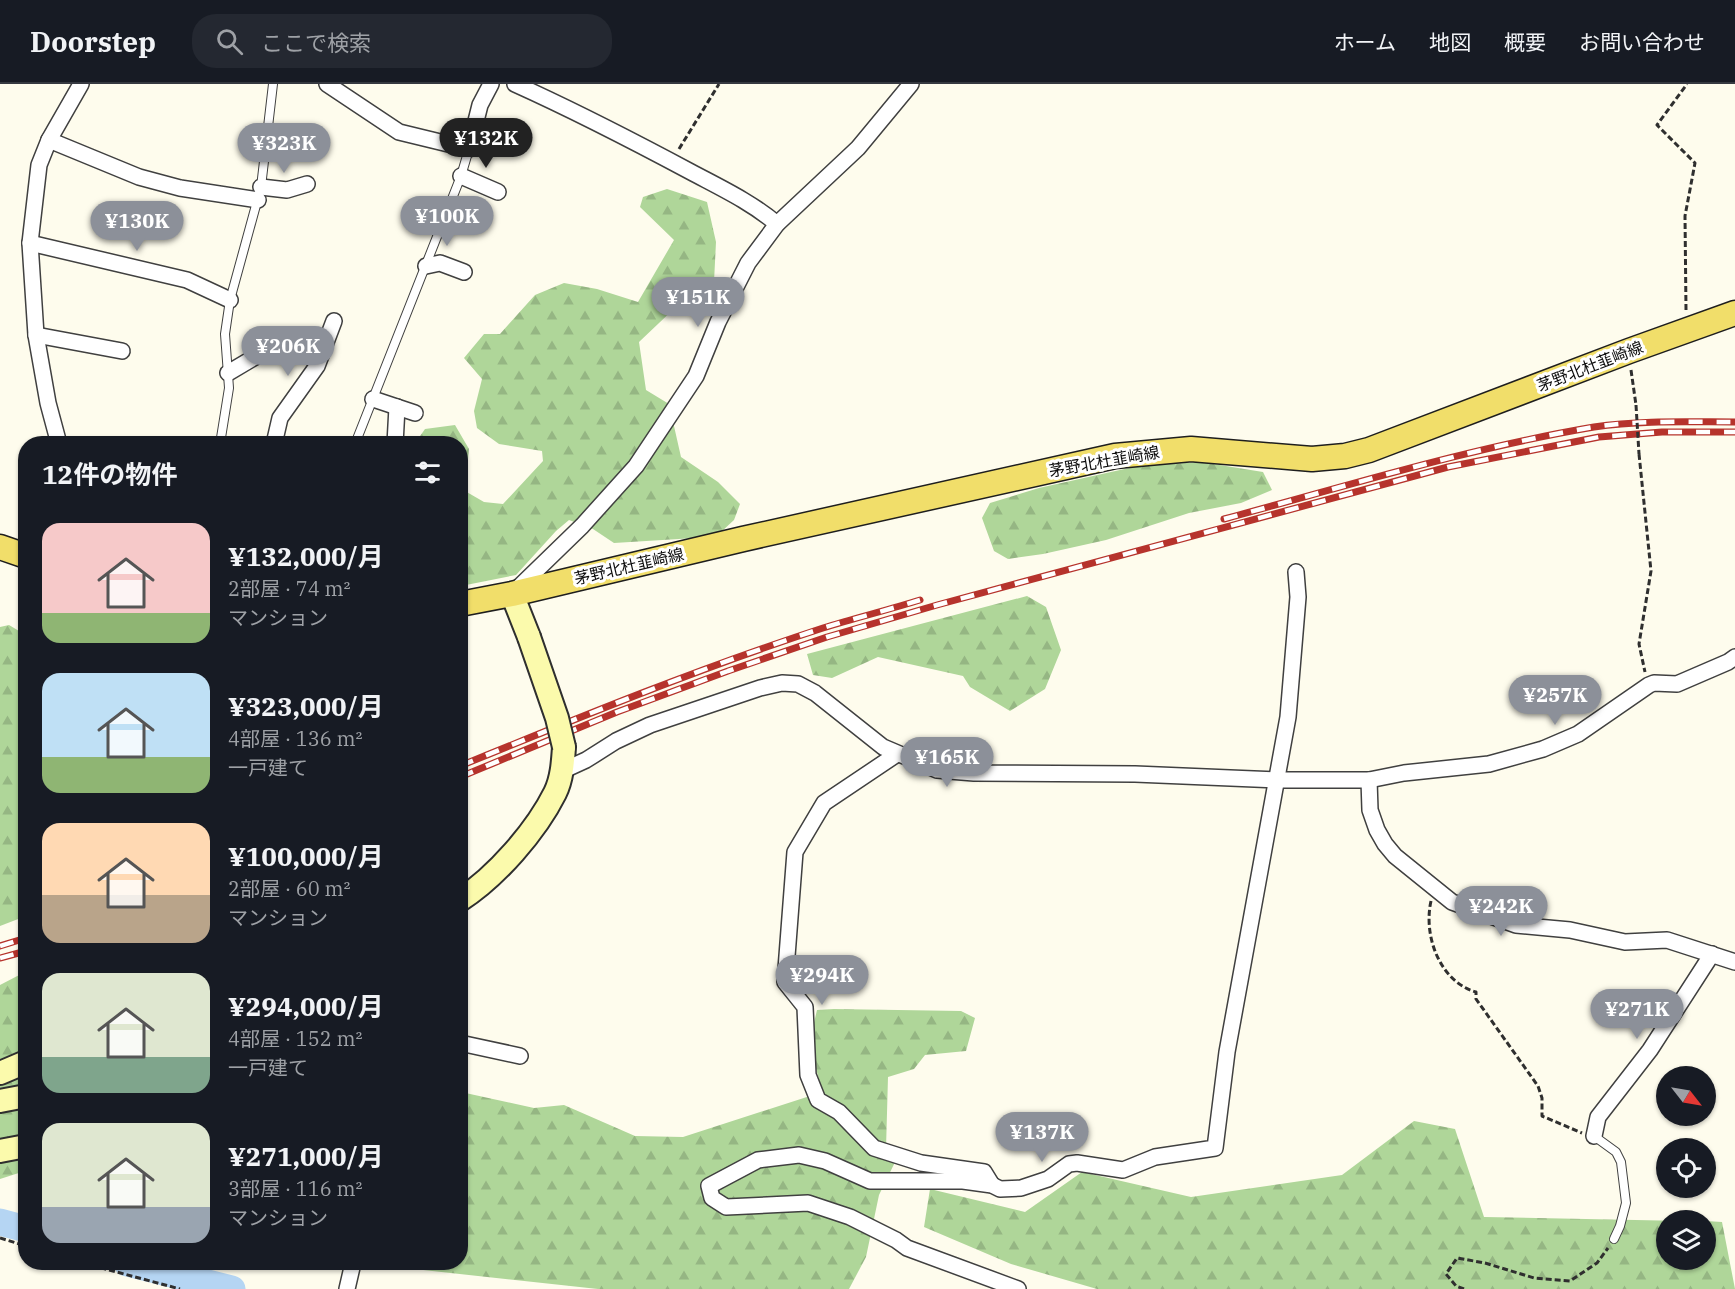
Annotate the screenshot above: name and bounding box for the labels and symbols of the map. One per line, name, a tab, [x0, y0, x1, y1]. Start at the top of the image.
pin: ¥132K	[444, 118, 528, 169]
pin: ¥323K	[242, 123, 326, 174]
pin: ¥100K	[405, 196, 489, 247]
pin: ¥130K	[95, 201, 179, 252]
pin: ¥151K	[656, 277, 740, 328]
pin: ¥206K	[246, 326, 330, 377]
street label: 茅野北杜韮崎線	[1534, 337, 1646, 395]
street label: 茅野北杜韮崎線	[1047, 441, 1161, 481]
street label: 茅野北杜韮崎線	[572, 544, 686, 588]
pin: ¥257K	[1513, 675, 1597, 726]
pin: ¥165K	[905, 737, 989, 788]
pin: ¥242K	[1459, 886, 1543, 937]
pin: ¥294K	[780, 955, 864, 1006]
pin: ¥271K	[1595, 989, 1679, 1040]
north arrow	[1656, 1066, 1716, 1126]
pin: ¥137K	[1000, 1112, 1084, 1163]

